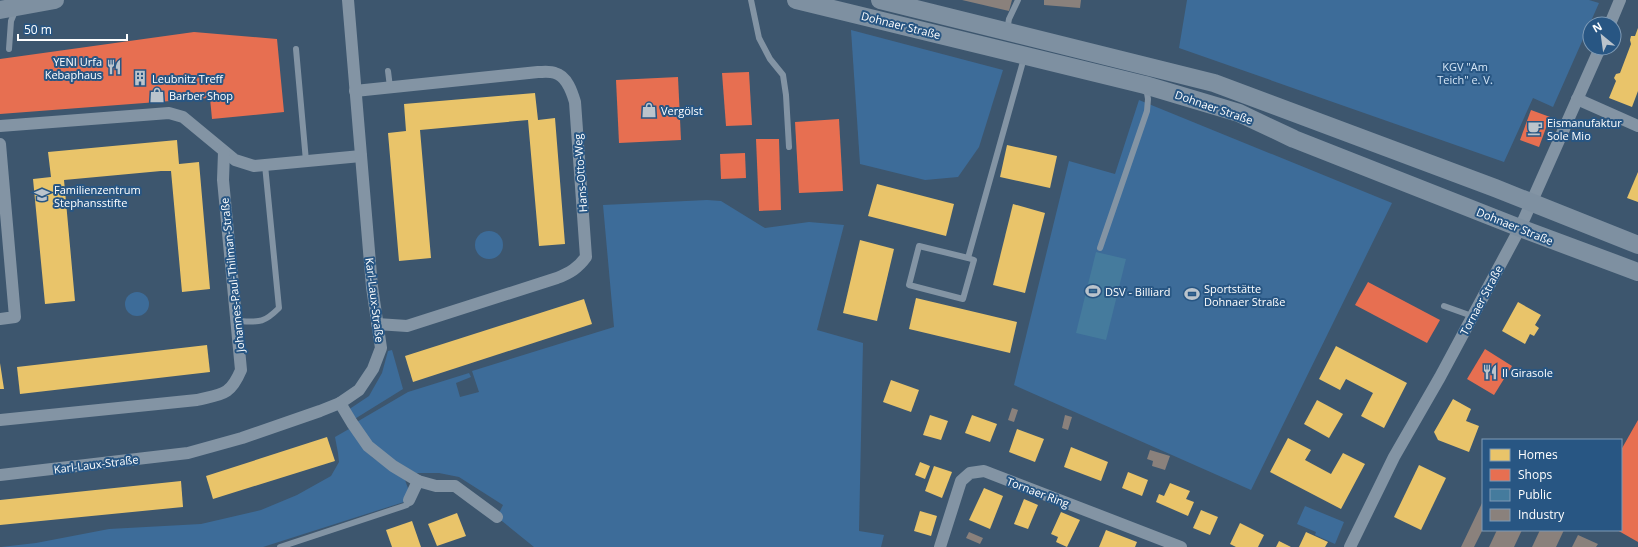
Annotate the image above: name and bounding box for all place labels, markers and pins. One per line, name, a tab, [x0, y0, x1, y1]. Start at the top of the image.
place label: YENI Urfa Kebaphaus	[45, 54, 102, 82]
restaurant icon: YENI Urfa Kebaphaus	[105, 58, 123, 76]
building icon: Leubnitz Treff	[131, 69, 149, 87]
place label: Leubnitz Treff	[152, 71, 224, 86]
shop icon: Barber Shop	[148, 86, 166, 104]
place label: Barber Shop	[169, 88, 233, 103]
shop icon: Vergölst	[640, 101, 658, 119]
place label: Vergölst	[661, 103, 703, 118]
place label: Eismanufaktur Sole Mio	[1547, 115, 1622, 143]
cafe icon: Eismanufaktur Sole Mio	[1526, 119, 1544, 137]
place label: Familienzentrum Stephansstifte	[54, 182, 141, 210]
school or university icon: Familienzentrum Stephansstifte	[33, 186, 51, 204]
place label: Sportstätte Dohnaer Straße	[1204, 281, 1285, 309]
sports icon: DSV - Billiard	[1084, 282, 1102, 300]
place label: DSV - Billiard	[1105, 284, 1170, 299]
sports icon: Sportstätte Dohnaer Straße	[1183, 285, 1201, 303]
restaurant icon: Il Girasole	[1481, 363, 1499, 381]
place label: Il Girasole	[1502, 365, 1553, 380]

